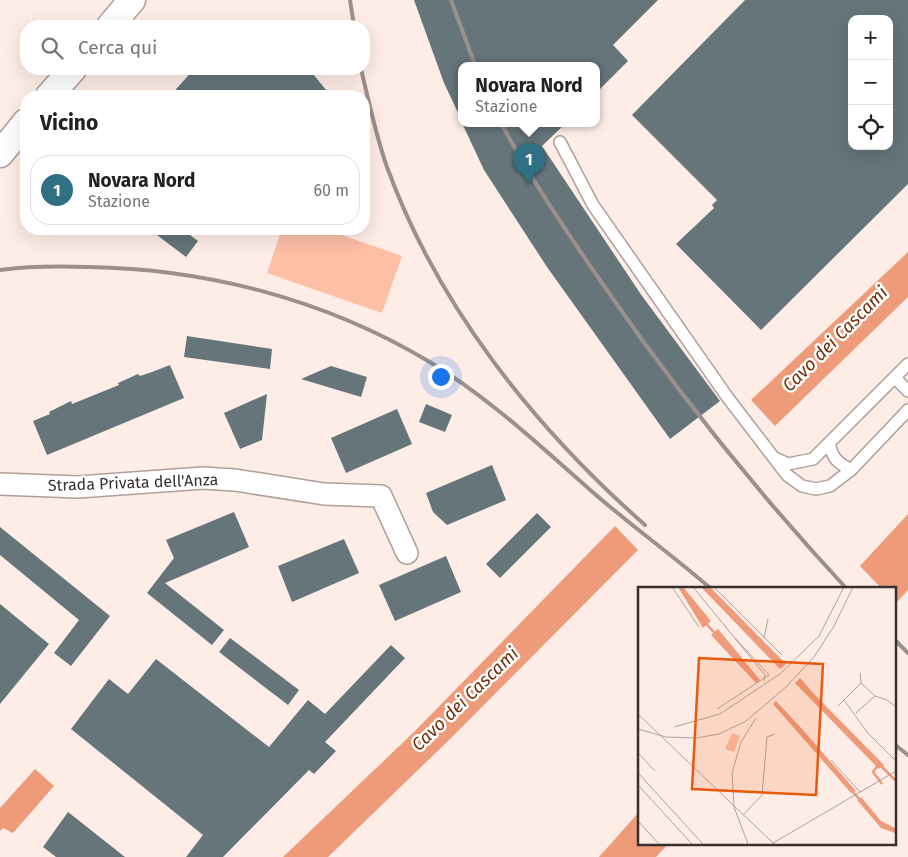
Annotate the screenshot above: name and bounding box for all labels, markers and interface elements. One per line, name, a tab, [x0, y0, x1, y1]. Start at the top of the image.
map controls	[848, 15, 893, 150]
button: +	[848, 15, 893, 60]
search box	[20, 20, 370, 75]
icon: search	[38, 34, 66, 62]
text: Cerca qui	[78, 36, 157, 59]
button: −	[848, 60, 893, 105]
popup	[458, 62, 600, 127]
text: Novara Nord	[475, 74, 583, 97]
text: Stazione	[475, 97, 537, 116]
button: locate	[848, 105, 893, 150]
text: Vicino	[40, 110, 98, 136]
pin: 1	[513, 143, 545, 184]
text: Novara Nord	[88, 169, 195, 192]
text: 1	[53, 181, 61, 200]
text: 60 m	[314, 181, 349, 200]
text: Stazione	[88, 192, 150, 211]
water label: Cavo dei Cascami	[778, 282, 892, 396]
your location	[428, 364, 454, 390]
street label: Strada Privata dell'Anza	[48, 470, 218, 495]
inset map	[638, 587, 896, 844]
water label: Cavo dei Cascami	[407, 642, 523, 756]

